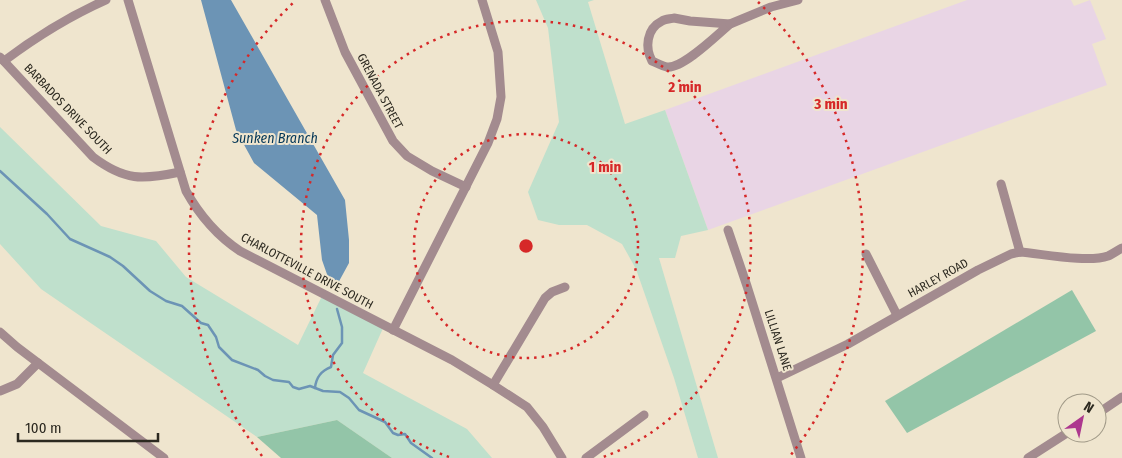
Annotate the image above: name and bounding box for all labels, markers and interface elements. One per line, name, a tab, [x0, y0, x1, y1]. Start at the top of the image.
street label: GRENADA STREET	[354, 51, 406, 131]
street label: BARBADOS DRIVE SOUTH	[21, 61, 115, 157]
text: 2 min	[667, 78, 702, 96]
text: 3 min	[813, 95, 848, 113]
water label: Sunken Branch	[231, 130, 318, 147]
text: 1 min	[589, 158, 621, 176]
street label: CHARLOTTEVILLE DRIVE SOUTH	[238, 230, 376, 312]
centre of rings	[517, 237, 535, 255]
street label: HARLEY ROAD	[905, 256, 971, 300]
street label: LILLIAN LANE	[762, 308, 795, 373]
north arrow	[1057, 393, 1107, 443]
text: N	[1081, 398, 1097, 417]
scale bar	[18, 410, 158, 442]
text: 100 m	[25, 419, 62, 437]

